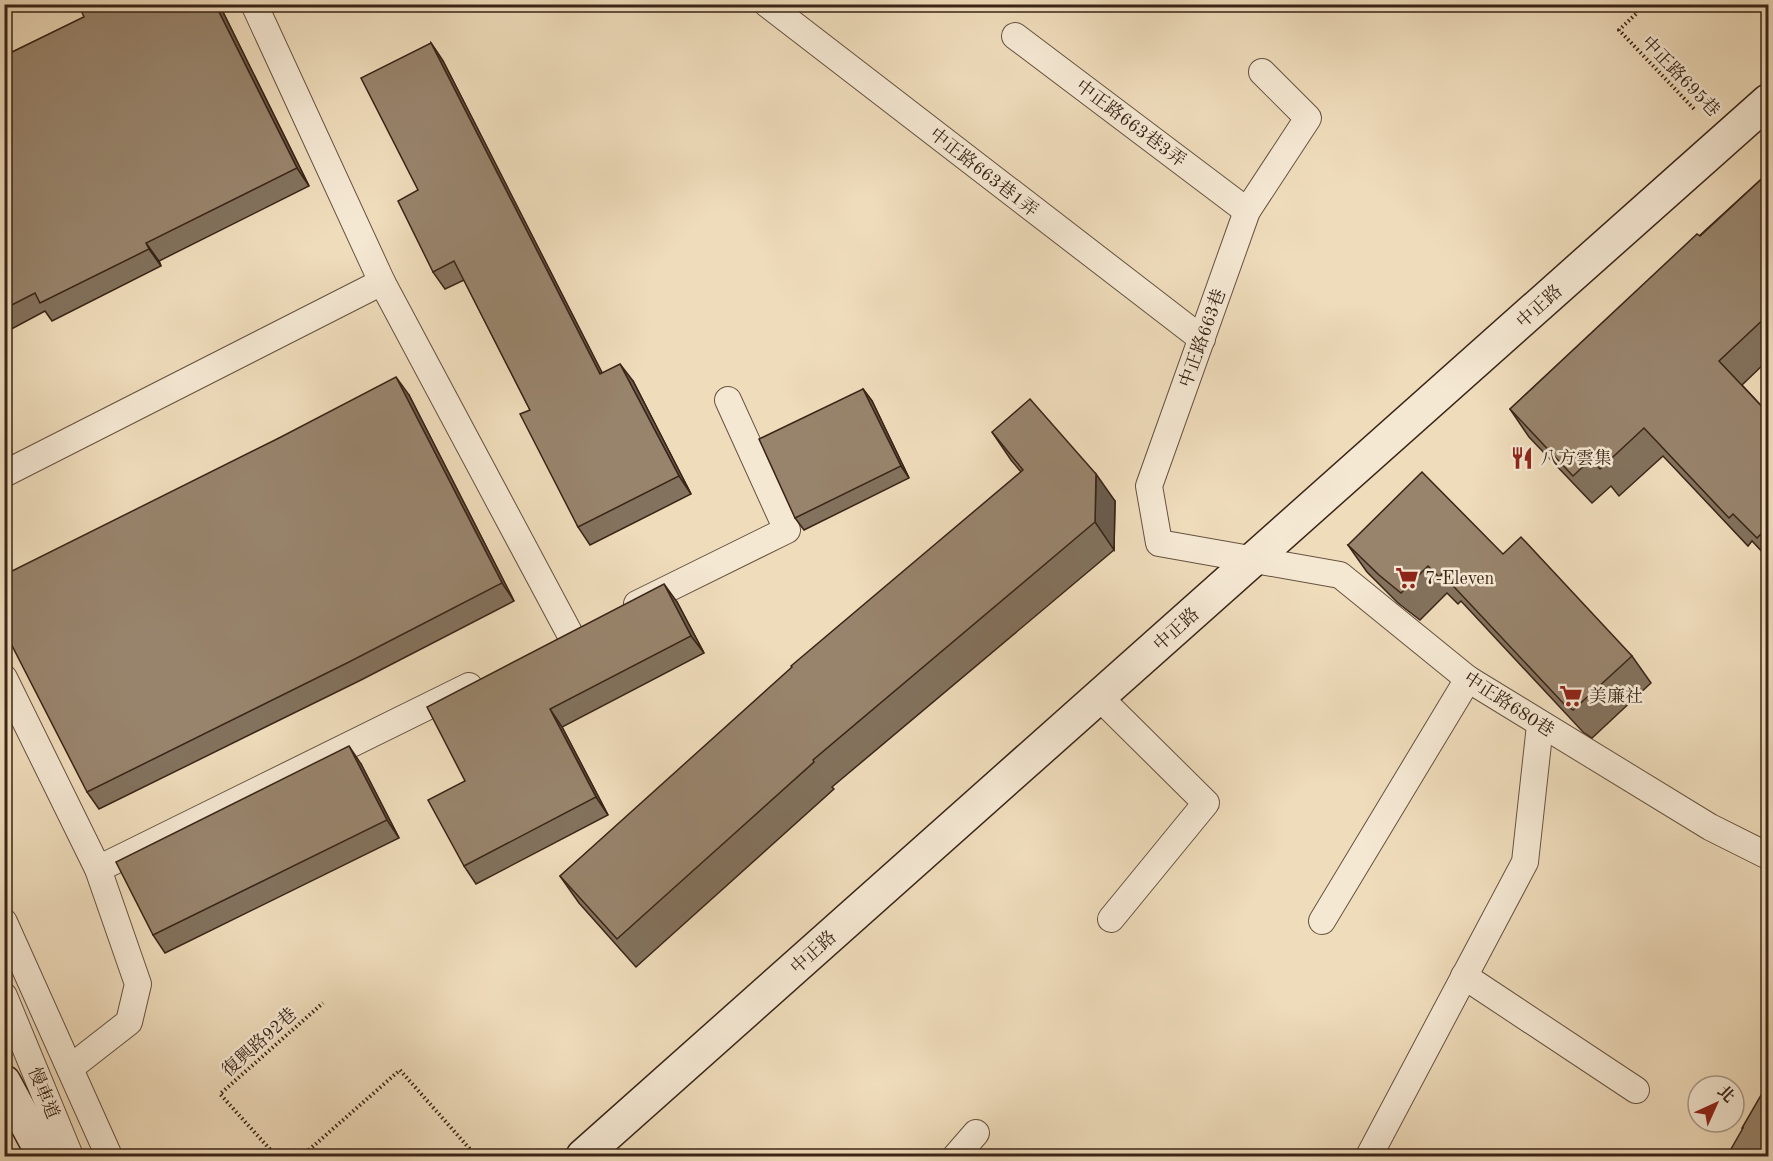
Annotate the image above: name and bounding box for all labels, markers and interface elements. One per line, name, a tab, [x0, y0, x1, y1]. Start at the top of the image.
street label: 中正路695巷	[1638, 32, 1724, 120]
street label: 中正路663巷3弄	[1072, 75, 1190, 171]
street label: 中正路663巷1弄	[926, 124, 1042, 220]
street label: 中正路	[1512, 281, 1566, 331]
street label: 中正路663巷	[1175, 286, 1229, 390]
restaurant icon: 八方雲集	[1509, 445, 1535, 471]
place label: 八方雲集	[1540, 448, 1612, 468]
supermarket icon: 7-Eleven	[1394, 565, 1420, 591]
place label: 7-Eleven	[1425, 570, 1495, 588]
street label: 中正路	[1149, 604, 1203, 654]
street label: 中正路680巷	[1460, 667, 1558, 741]
supermarket icon: 美廉社	[1558, 683, 1584, 709]
place label: 美廉社	[1589, 686, 1643, 706]
street label: 中正路	[786, 927, 840, 977]
street label: 復興路92巷	[218, 1003, 300, 1081]
street label: 慢車道	[25, 1064, 63, 1122]
north arrow	[1686, 1074, 1746, 1134]
text: 北	[1714, 1082, 1738, 1106]

